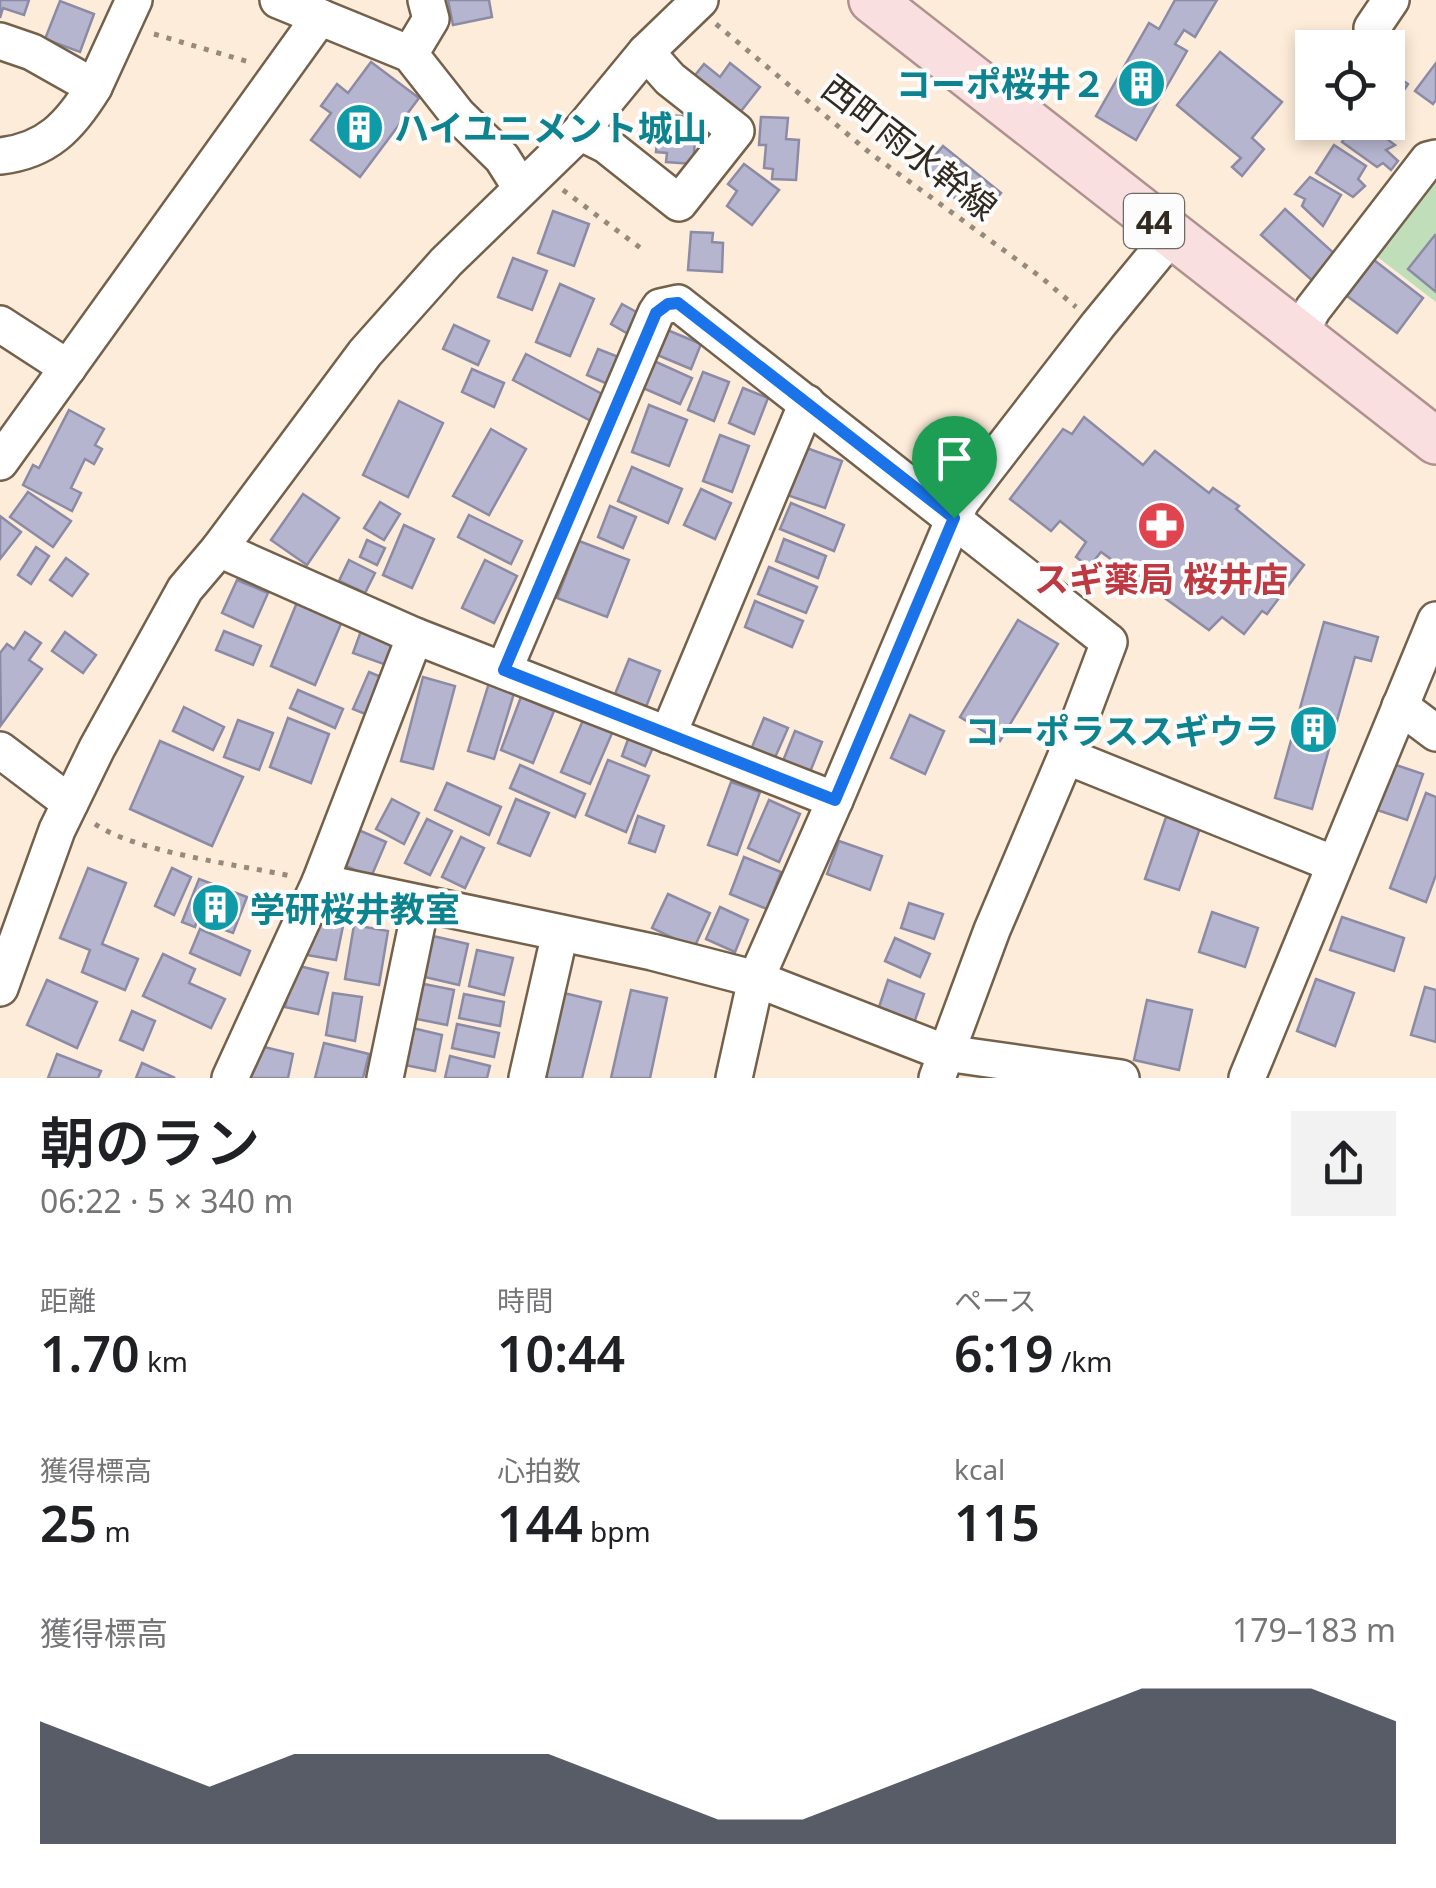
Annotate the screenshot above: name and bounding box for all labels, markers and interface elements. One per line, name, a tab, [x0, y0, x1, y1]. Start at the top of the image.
map controls	[1295, 30, 1405, 140]
button: locate	[1295, 30, 1405, 140]
building icon: コーポ桜井２	[1115, 57, 1167, 109]
place label: コーポ桜井２	[896, 60, 1106, 107]
street label: 西町雨水幹線	[813, 64, 1007, 230]
building icon: ハイユニメント城山	[333, 101, 385, 153]
place label: ハイユニメント城山	[394, 104, 708, 151]
road number: 44	[1124, 194, 1184, 248]
pin	[912, 416, 997, 519]
icon: arrive	[927, 431, 982, 486]
pharmacy icon: スギ薬局 桜井店	[1135, 500, 1187, 552]
place label: スギ薬局 桜井店	[1034, 555, 1288, 602]
building icon: コーポラススギウラ	[1288, 704, 1340, 756]
place label: コーポラススギウラ	[965, 707, 1279, 754]
building icon: 学研桜井教室	[189, 882, 241, 934]
place label: 学研桜井教室	[250, 885, 460, 932]
text: 朝のラン	[40, 1104, 260, 1179]
button: share	[1291, 1111, 1396, 1216]
text: 06:22 · 5 × 340 m	[40, 1179, 293, 1222]
text: 距離	[40, 1281, 96, 1319]
text: 時間	[497, 1281, 553, 1319]
text: ペース	[954, 1281, 1037, 1319]
text: 1.70	[40, 1319, 140, 1387]
text: 10:44	[497, 1319, 625, 1387]
text: 6:19	[954, 1319, 1054, 1387]
text: km	[140, 1342, 188, 1380]
text: /km	[1054, 1342, 1112, 1380]
text: kcal	[954, 1450, 1005, 1488]
text: 獲得標高	[40, 1451, 152, 1489]
text: 心拍数	[497, 1451, 581, 1489]
text: 115	[954, 1488, 1040, 1556]
text: 25	[40, 1489, 97, 1557]
text: 144	[497, 1489, 583, 1557]
text: m	[97, 1512, 131, 1550]
text: bpm	[583, 1512, 651, 1550]
text: 179–183 m	[1232, 1608, 1396, 1651]
text: 獲得標高	[40, 1611, 168, 1654]

